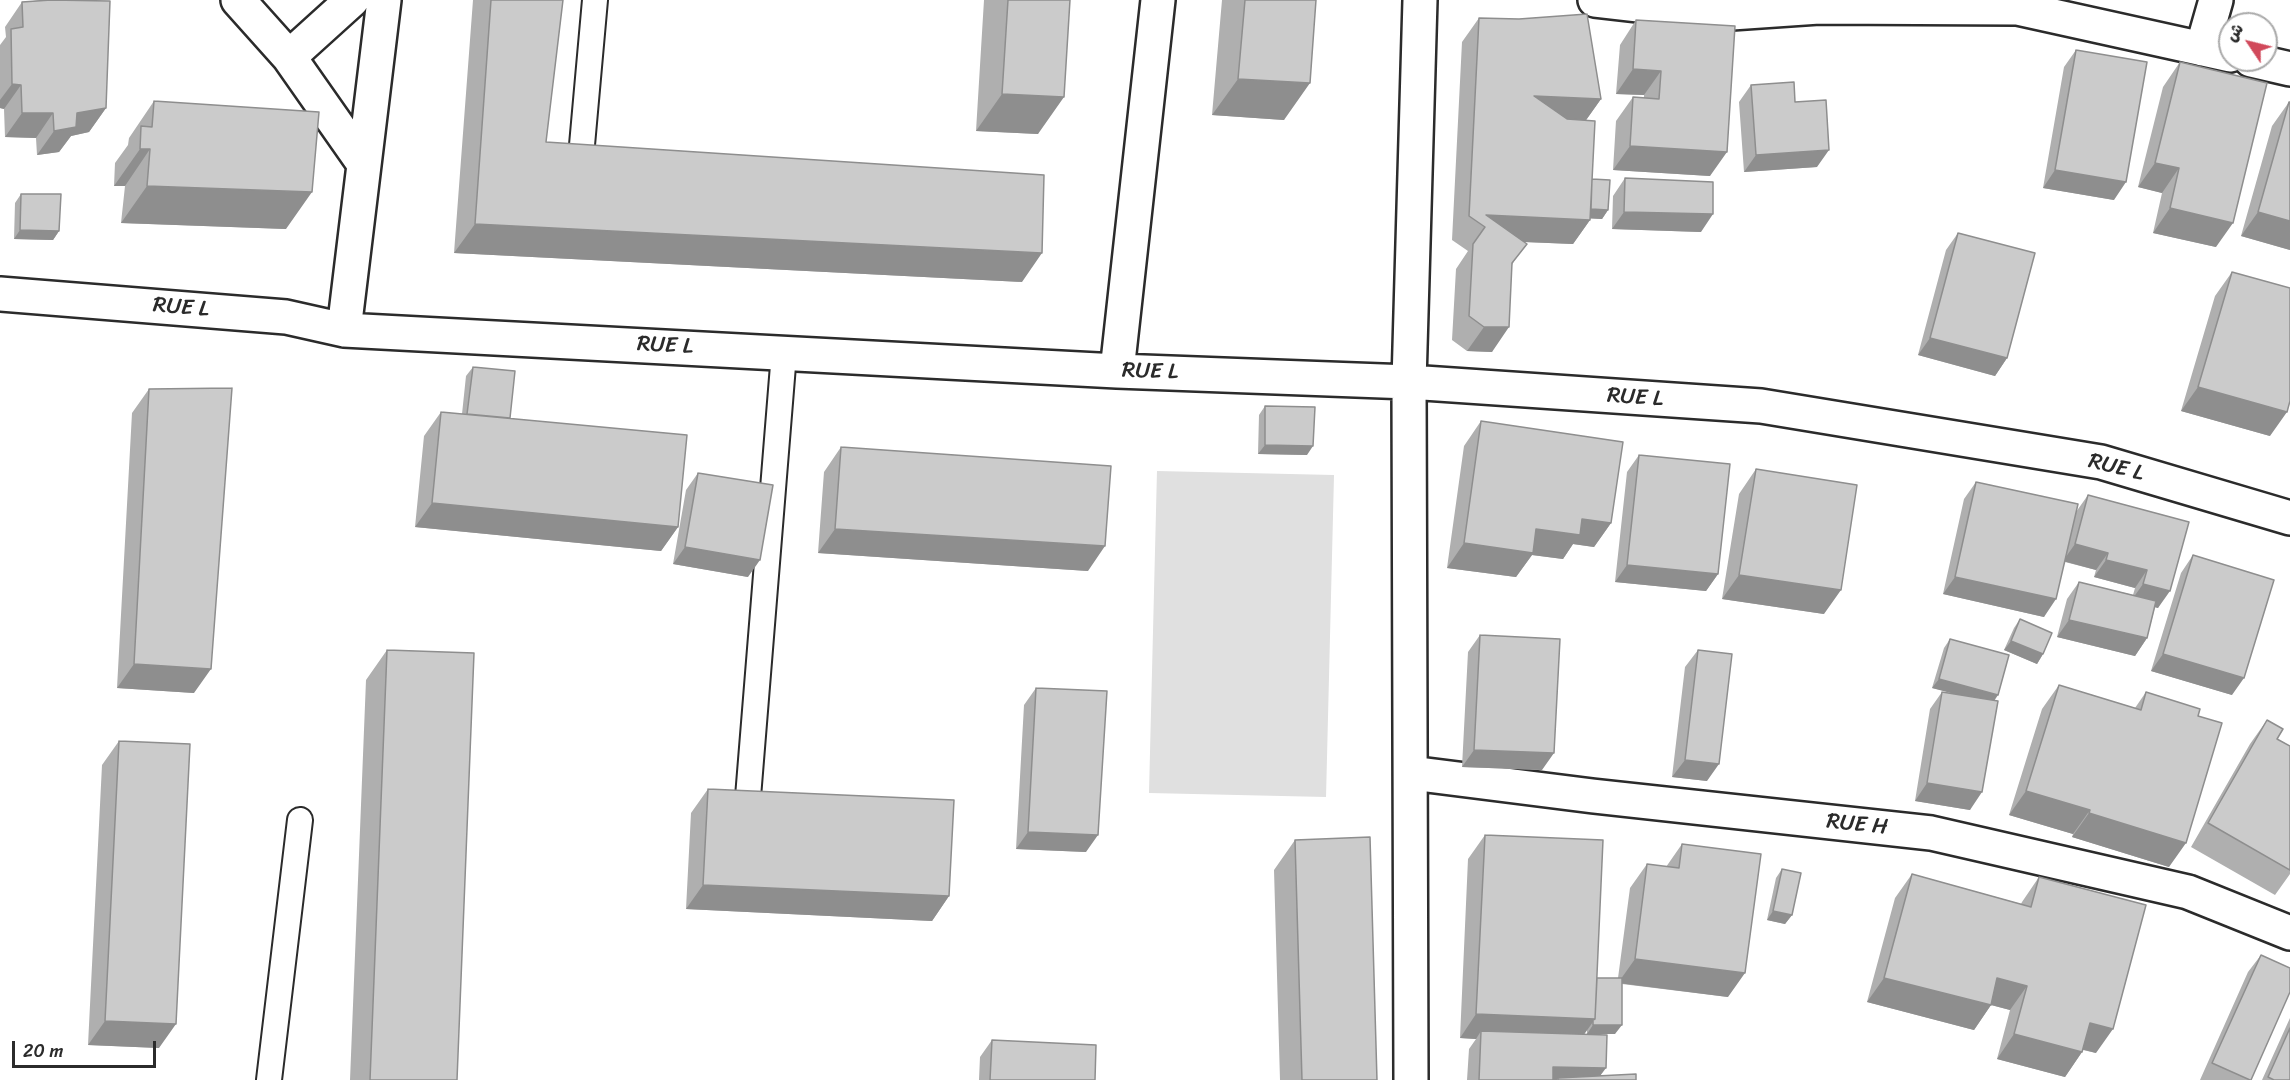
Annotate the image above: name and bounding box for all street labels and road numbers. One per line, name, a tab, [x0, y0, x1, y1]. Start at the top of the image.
street label: RUE L	[152, 292, 210, 324]
street label: RUE L	[636, 331, 694, 361]
street label: RUE L	[1122, 358, 1178, 386]
street label: RUE L	[1606, 383, 1664, 413]
street label: RUE L	[2086, 448, 2146, 488]
street label: RUE H	[1825, 809, 1889, 841]

